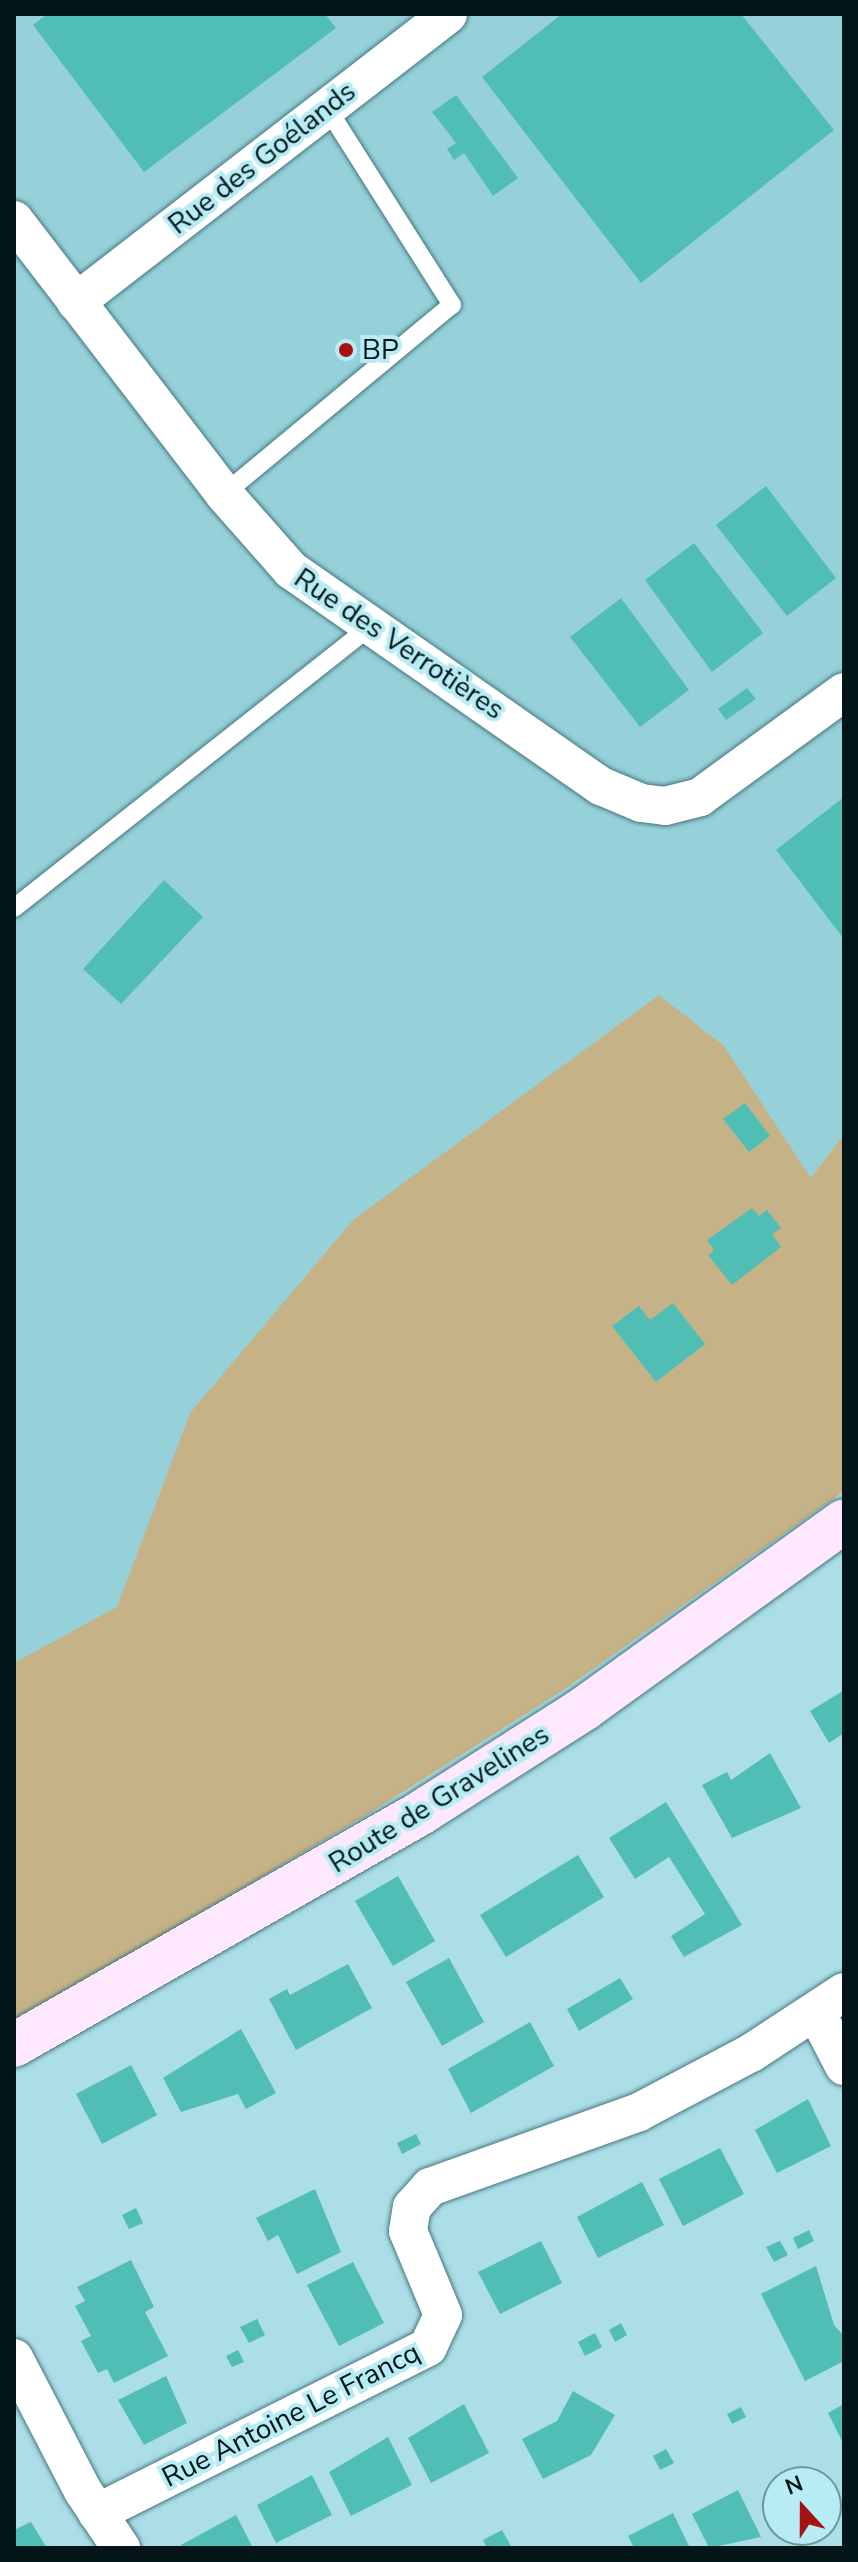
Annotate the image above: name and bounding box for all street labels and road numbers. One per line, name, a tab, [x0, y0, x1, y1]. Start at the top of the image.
street label: Rue des Goélands	[162, 75, 362, 241]
street label: Rue des Verrotières	[288, 561, 510, 727]
street label: Route de Gravelines	[323, 1718, 555, 1880]
street label: Rue Antoine Le Francq	[157, 2335, 425, 2495]

